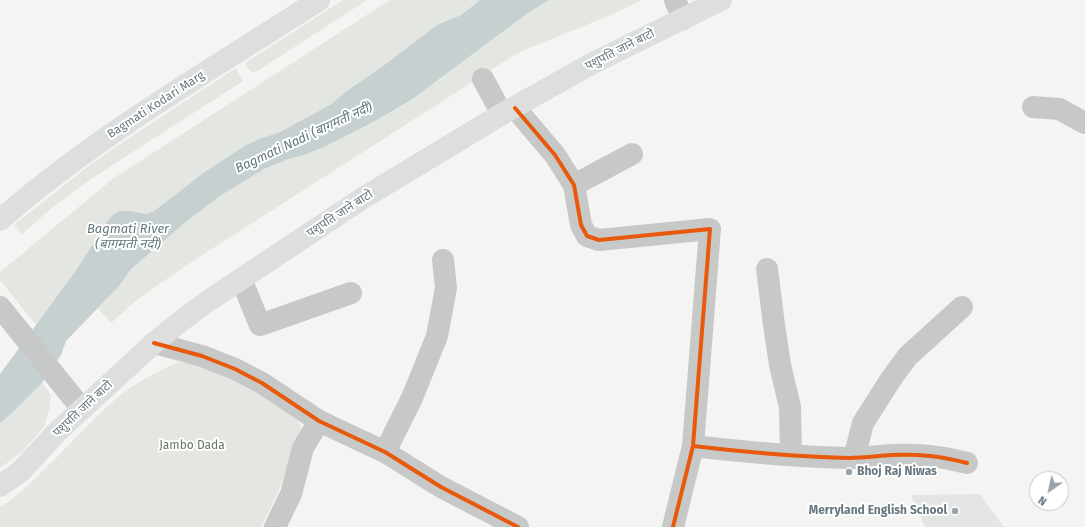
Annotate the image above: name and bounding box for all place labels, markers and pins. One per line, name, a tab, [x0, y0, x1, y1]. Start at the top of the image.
place label: Bhoj Raj Niwas	[857, 465, 937, 479]
marker: Bhoj Raj Niwas	[844, 467, 854, 477]
place label: Merryland English School	[809, 504, 947, 518]
marker: Merryland English School	[950, 506, 960, 516]

